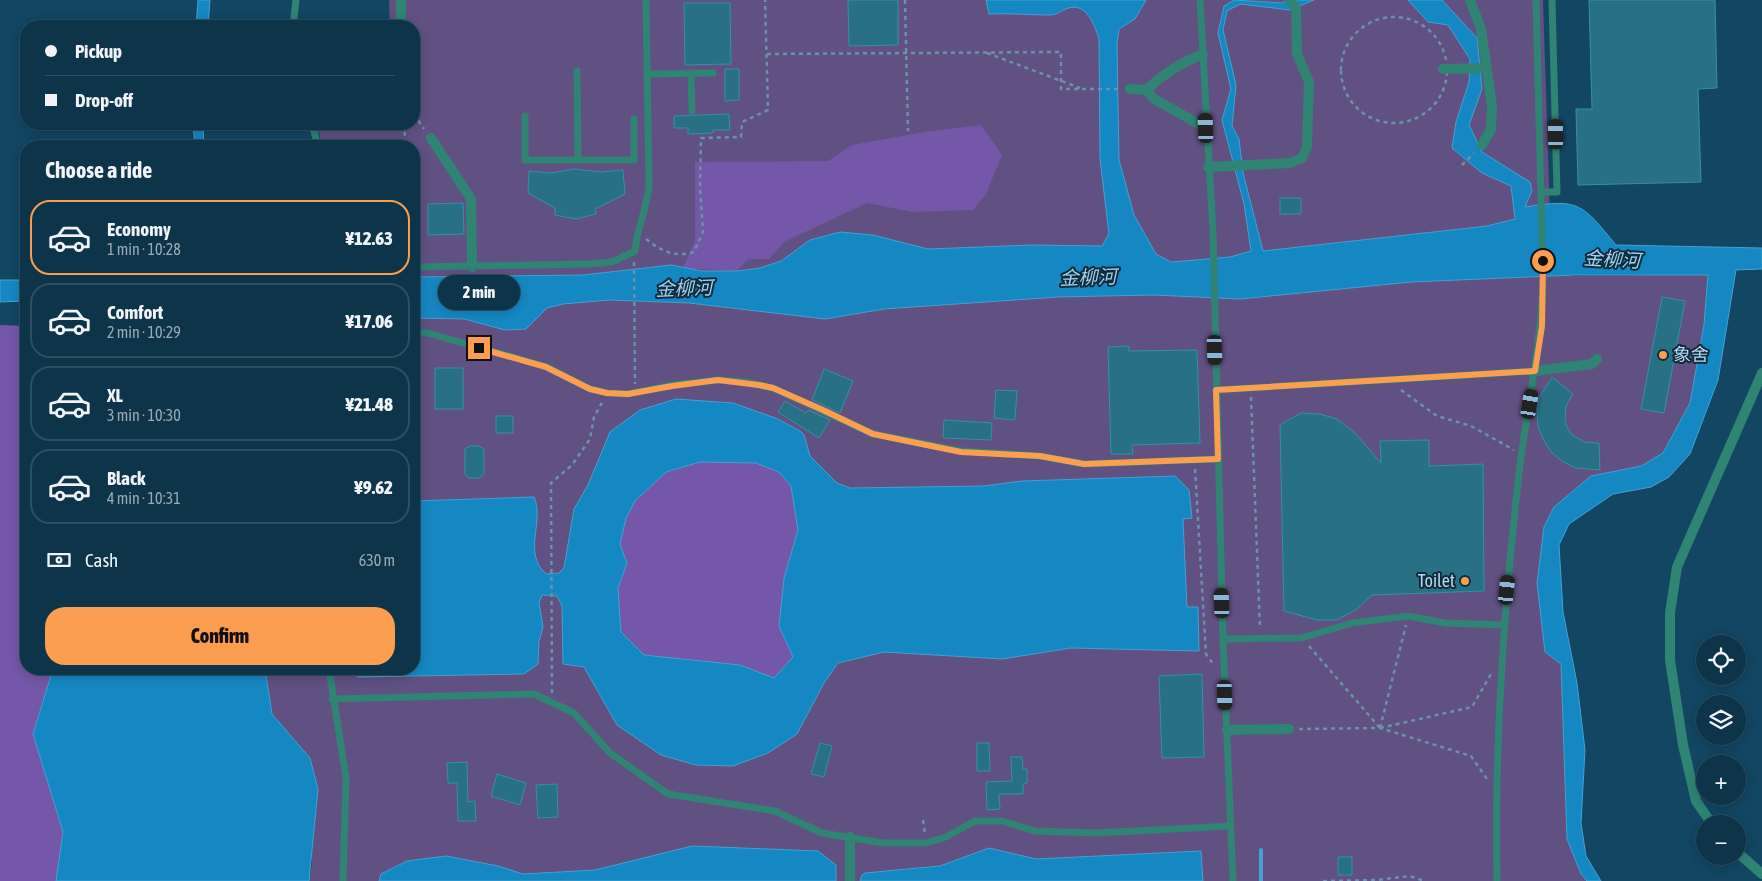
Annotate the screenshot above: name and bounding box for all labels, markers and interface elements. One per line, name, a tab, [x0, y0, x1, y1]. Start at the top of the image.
text: Pickup	[75, 40, 122, 62]
text: Drop-off	[75, 89, 133, 111]
car	[1197, 113, 1214, 143]
car	[1548, 119, 1563, 149]
text: Choose a ride	[45, 157, 152, 183]
icon: car	[47, 215, 92, 260]
text: Economy	[107, 218, 171, 240]
text: ¥12.63	[345, 227, 393, 249]
text: 1 min · 10:28	[107, 240, 181, 258]
water label: 金柳河	[1583, 247, 1645, 272]
route start	[1532, 250, 1554, 272]
water label: 金柳河	[1059, 265, 1121, 289]
callout: 2 min	[438, 276, 520, 310]
water label: 金柳河	[655, 276, 717, 300]
text: 2 min	[463, 283, 495, 301]
icon: car	[47, 298, 92, 343]
text: Comfort	[107, 301, 163, 323]
text: ¥17.06	[345, 310, 393, 332]
text: 2 min · 10:29	[107, 323, 181, 341]
car	[1206, 335, 1223, 365]
route end	[468, 337, 490, 359]
place label: 象舍	[1673, 344, 1709, 365]
marker: 象舍	[1657, 349, 1669, 361]
icon: car	[47, 381, 92, 426]
text: XL	[107, 384, 123, 406]
car	[1520, 388, 1539, 420]
text: ¥21.48	[345, 393, 393, 415]
text: 3 min · 10:30	[107, 406, 181, 424]
icon: car	[47, 464, 92, 509]
text: Black	[107, 467, 145, 489]
text: ¥9.62	[354, 476, 393, 498]
text: 4 min · 10:31	[107, 489, 181, 507]
icon: cash	[45, 546, 73, 574]
text: Cash	[85, 549, 118, 571]
text: 630 m	[359, 551, 395, 569]
place label: Toilet	[1418, 570, 1455, 591]
car	[1497, 574, 1516, 606]
marker: Toilet	[1459, 575, 1471, 587]
car	[1213, 588, 1230, 618]
button: Confirm	[45, 607, 395, 665]
map controls	[1696, 635, 1746, 865]
button: locate	[1696, 635, 1746, 685]
car	[1216, 680, 1233, 710]
button: layers	[1696, 695, 1746, 745]
button: +	[1696, 755, 1746, 805]
button: −	[1696, 815, 1746, 865]

